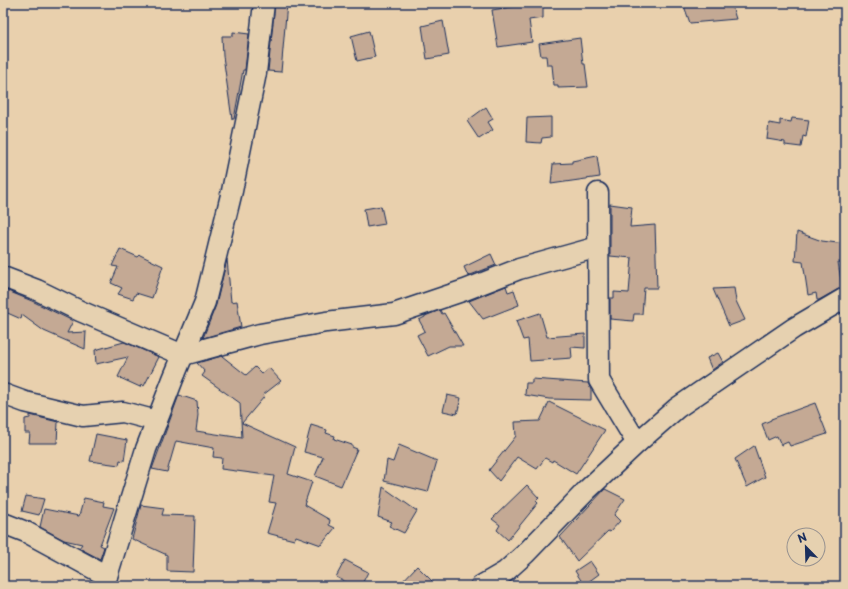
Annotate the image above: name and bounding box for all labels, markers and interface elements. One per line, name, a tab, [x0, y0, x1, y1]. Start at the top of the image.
north arrow	[786, 527, 826, 567]
text: N	[795, 528, 809, 547]

